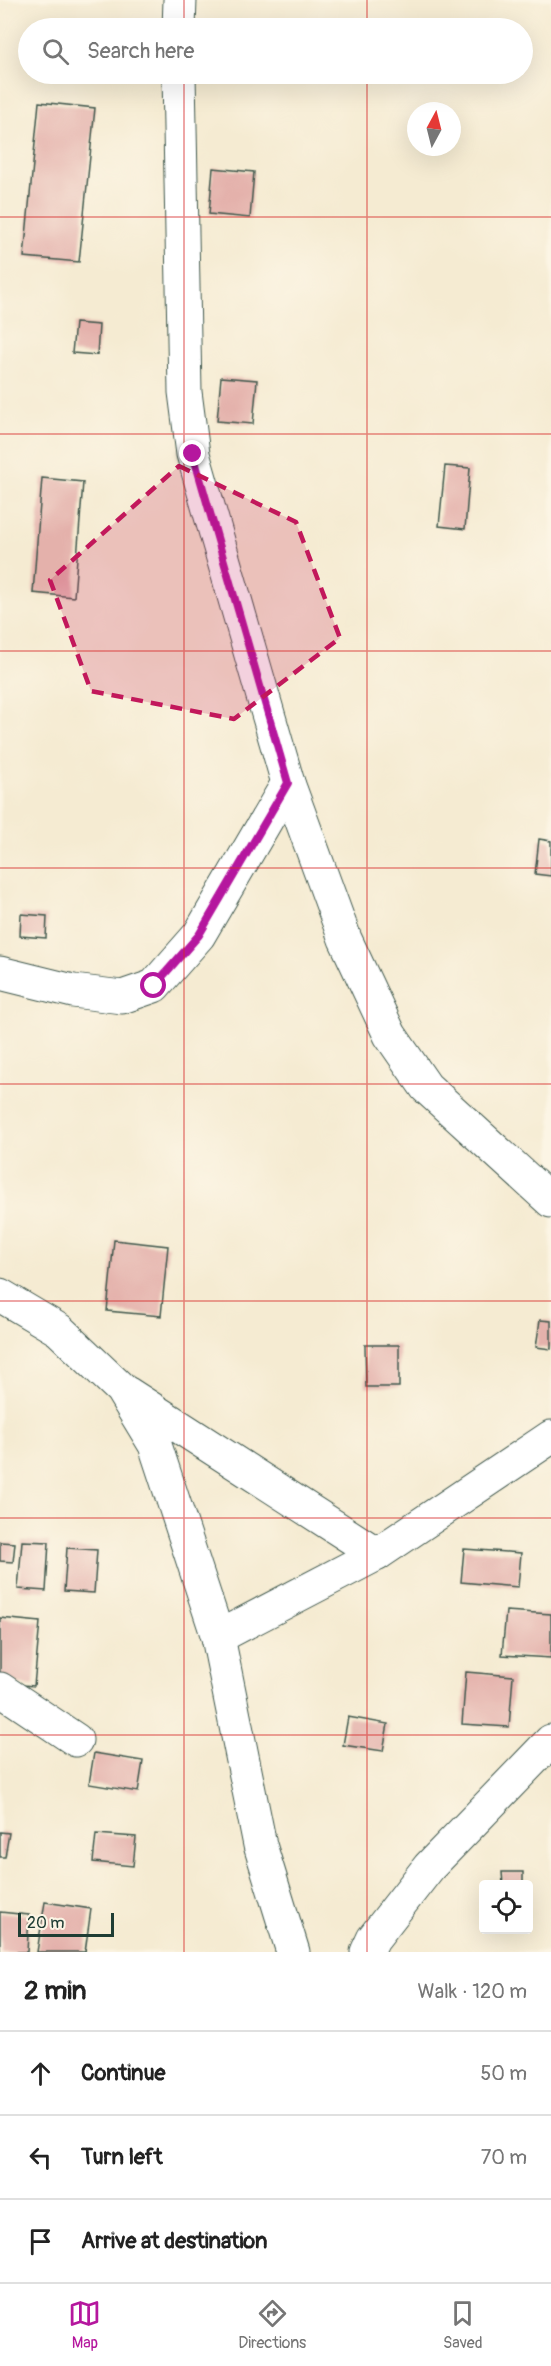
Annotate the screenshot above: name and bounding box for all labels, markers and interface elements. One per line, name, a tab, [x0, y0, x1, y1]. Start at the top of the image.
search box	[18, 18, 533, 84]
icon: search	[39, 35, 72, 68]
text: Search here	[87, 37, 194, 65]
north arrow	[407, 102, 461, 156]
route end	[179, 440, 205, 466]
route start	[140, 972, 166, 998]
map controls	[479, 1880, 533, 1934]
button: locate	[479, 1880, 533, 1934]
scale bar	[18, 1910, 114, 1938]
text: 20 m	[27, 1913, 65, 1933]
text: 2 min	[24, 1975, 86, 2007]
text: Walk · 120 m	[418, 1979, 527, 2004]
icon: ahead	[24, 2057, 57, 2090]
text: Continue	[81, 2059, 165, 2087]
text: 50 m	[480, 2061, 527, 2086]
icon: left	[24, 2141, 57, 2174]
text: Turn left	[81, 2143, 163, 2171]
text: 70 m	[481, 2145, 527, 2170]
icon: arrive	[24, 2225, 57, 2258]
text: Arrive at destination	[81, 2227, 267, 2255]
tab: Map	[68, 2297, 101, 2353]
tab: Directions	[238, 2297, 306, 2353]
tab: Saved	[443, 2297, 483, 2353]

